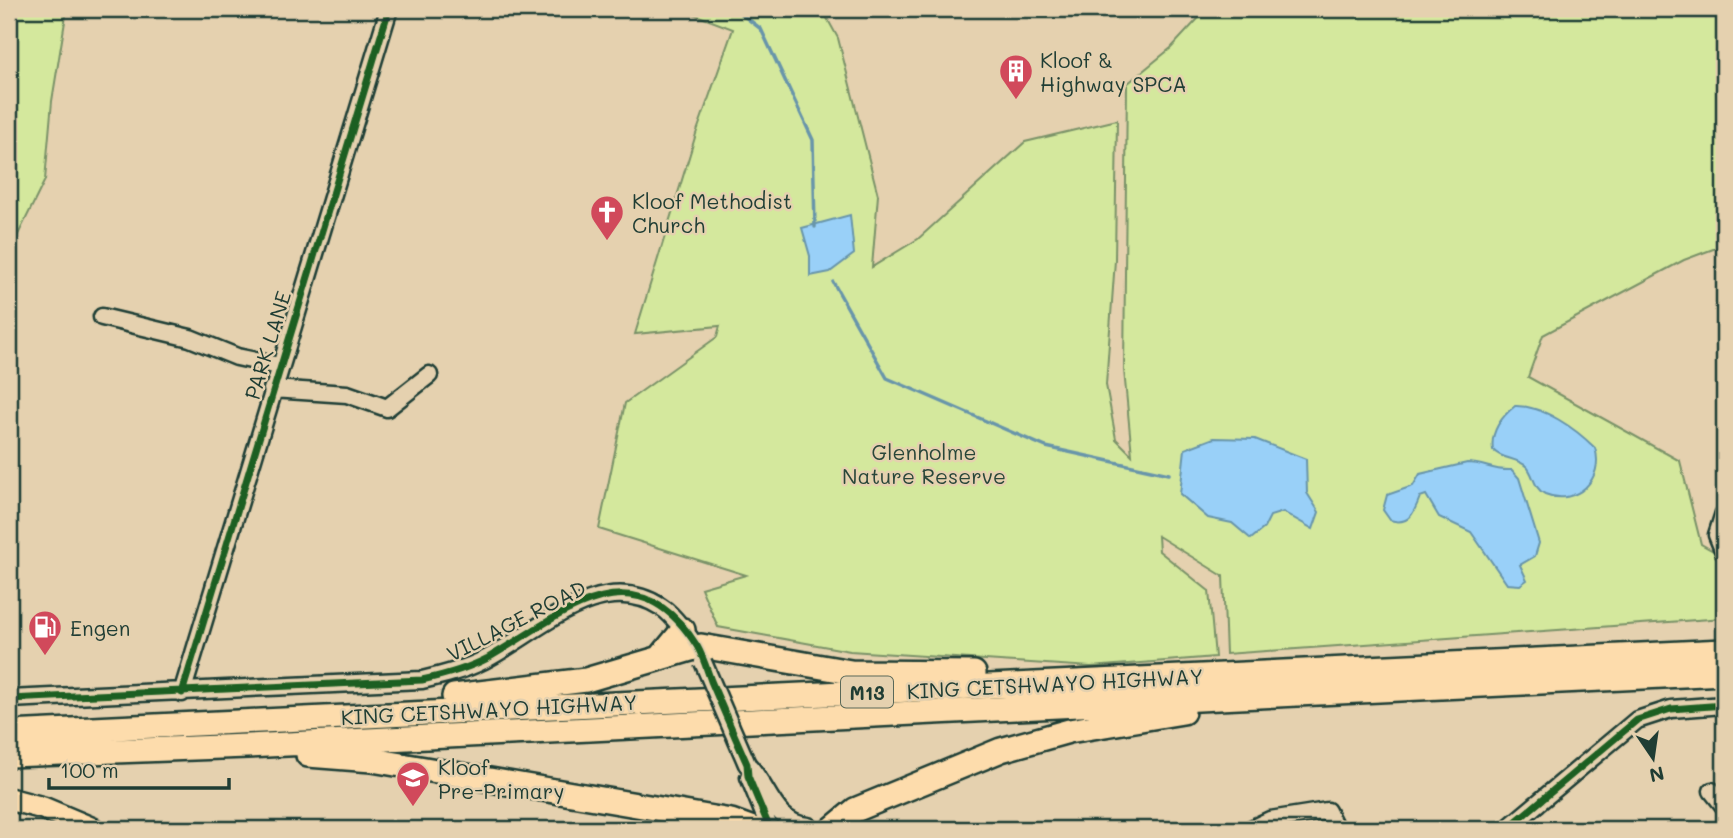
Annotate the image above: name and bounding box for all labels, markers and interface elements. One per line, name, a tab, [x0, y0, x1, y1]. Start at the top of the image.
place label: Kloof & Highway SPCA	[1040, 46, 1187, 97]
building icon: Kloof & Highway SPCA	[997, 52, 1035, 101]
place label: Kloof Methodist Church	[632, 187, 792, 238]
church icon: Kloof Methodist Church	[588, 193, 626, 242]
street label: PARK LANE	[238, 288, 296, 402]
park label: Glenholme Nature Reserve	[842, 438, 1006, 489]
street label: VILLAGE ROAD	[442, 573, 590, 667]
fuel station icon: Engen	[26, 608, 64, 657]
place label: Engen	[70, 614, 130, 641]
street label: KING CETSHWAYO HIGHWAY	[906, 662, 1204, 704]
road number: M13	[841, 677, 893, 708]
street label: KING CETSHWAYO HIGHWAY	[340, 688, 638, 730]
north arrow	[1618, 722, 1688, 792]
scale bar	[49, 747, 229, 791]
place label: Kloof Pre-Primary	[438, 753, 564, 804]
text: 100 m	[60, 756, 119, 783]
school or university icon: Kloof Pre-Primary	[394, 759, 432, 808]
text: N	[1647, 761, 1667, 789]

